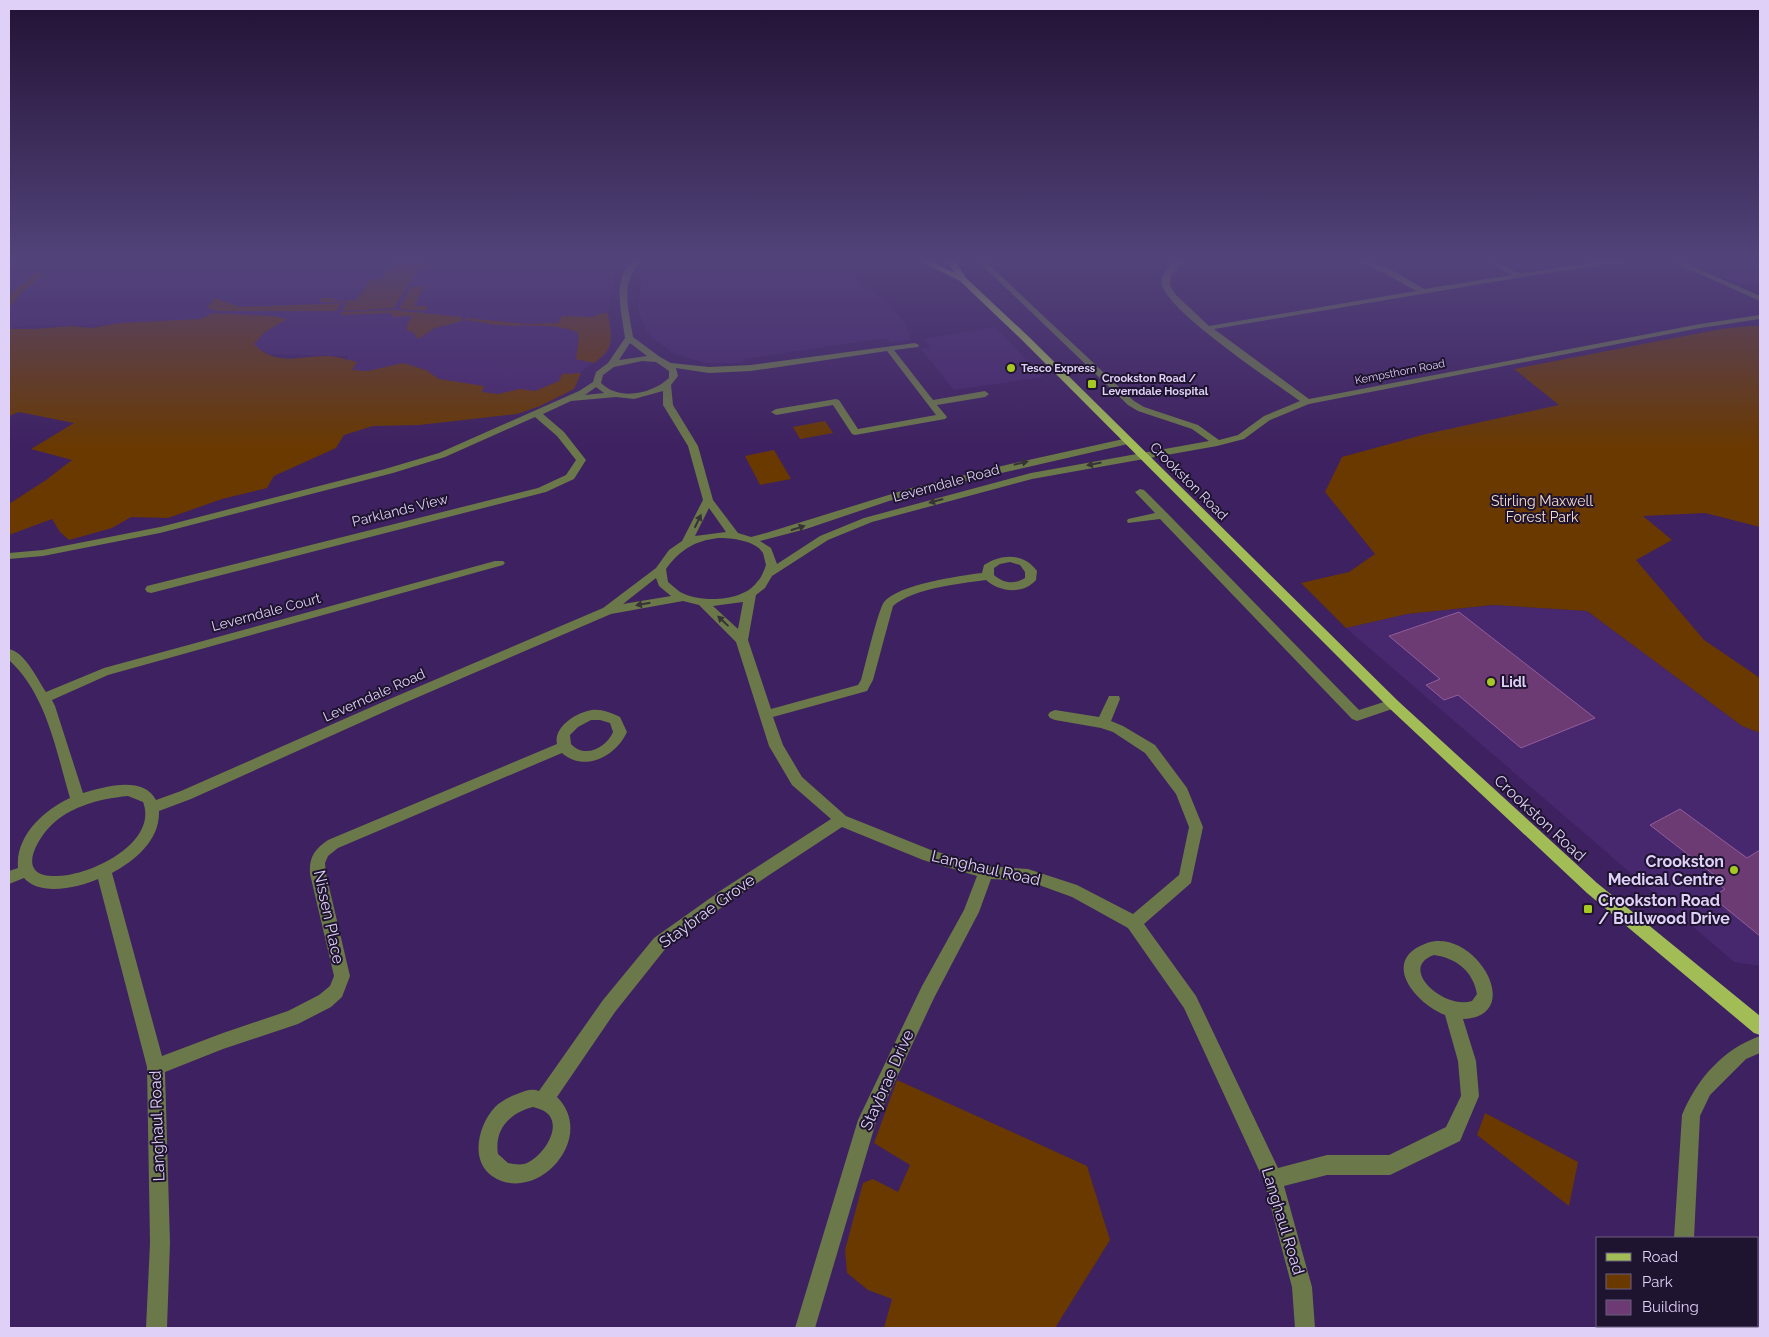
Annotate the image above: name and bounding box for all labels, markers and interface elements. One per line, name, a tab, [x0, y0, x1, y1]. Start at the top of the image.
street label: Kempsthorn Road	[1354, 357, 1446, 387]
marker: Tesco Express	[1005, 362, 1017, 374]
place label: Tesco Express	[1021, 362, 1096, 375]
place label: Crookston Road / Leverndale Hospital	[1102, 372, 1209, 398]
marker: Crookston Road / Leverndale Hospital	[1086, 378, 1098, 390]
street label: Crookston Road	[1147, 439, 1231, 523]
one-way arrow	[1014, 459, 1030, 467]
one-way arrow	[1086, 460, 1101, 468]
street label: Leverndale Road	[891, 461, 1001, 505]
street label: Parklands View	[350, 490, 450, 530]
park label: Stirling Maxwell Forest Park	[1491, 493, 1593, 525]
one-way arrow	[928, 497, 943, 505]
one-way arrow	[694, 514, 702, 529]
one-way arrow	[791, 524, 806, 532]
street label: Leverndale Court	[210, 590, 323, 634]
one-way arrow	[635, 600, 651, 608]
one-way arrow	[717, 615, 729, 627]
street label: Leverndale Road	[320, 665, 428, 725]
place label: Lidl	[1501, 674, 1527, 690]
marker: Lidl	[1485, 676, 1497, 688]
street label: Crookston Road	[1490, 771, 1590, 865]
street label: Langhaul Road	[930, 846, 1042, 890]
place label: Crookston Medical Centre	[1608, 852, 1724, 889]
marker: Crookston Medical Centre	[1728, 864, 1740, 876]
street label: Nissen Place	[310, 868, 348, 966]
street label: Staybrae Grove	[656, 870, 758, 952]
place label: Crookston Road / Bullwood Drive	[1598, 891, 1730, 928]
marker: Crookston Road / Bullwood Drive	[1582, 903, 1594, 915]
street label: Staybrae Drive	[856, 1027, 918, 1133]
street label: Langhaul Road	[146, 1070, 168, 1182]
street label: Langhaul Road	[1258, 1165, 1308, 1277]
legend	[1596, 1237, 1759, 1327]
text: Road	[1642, 1248, 1678, 1266]
text: Park	[1642, 1273, 1673, 1291]
text: Building	[1642, 1298, 1699, 1316]

